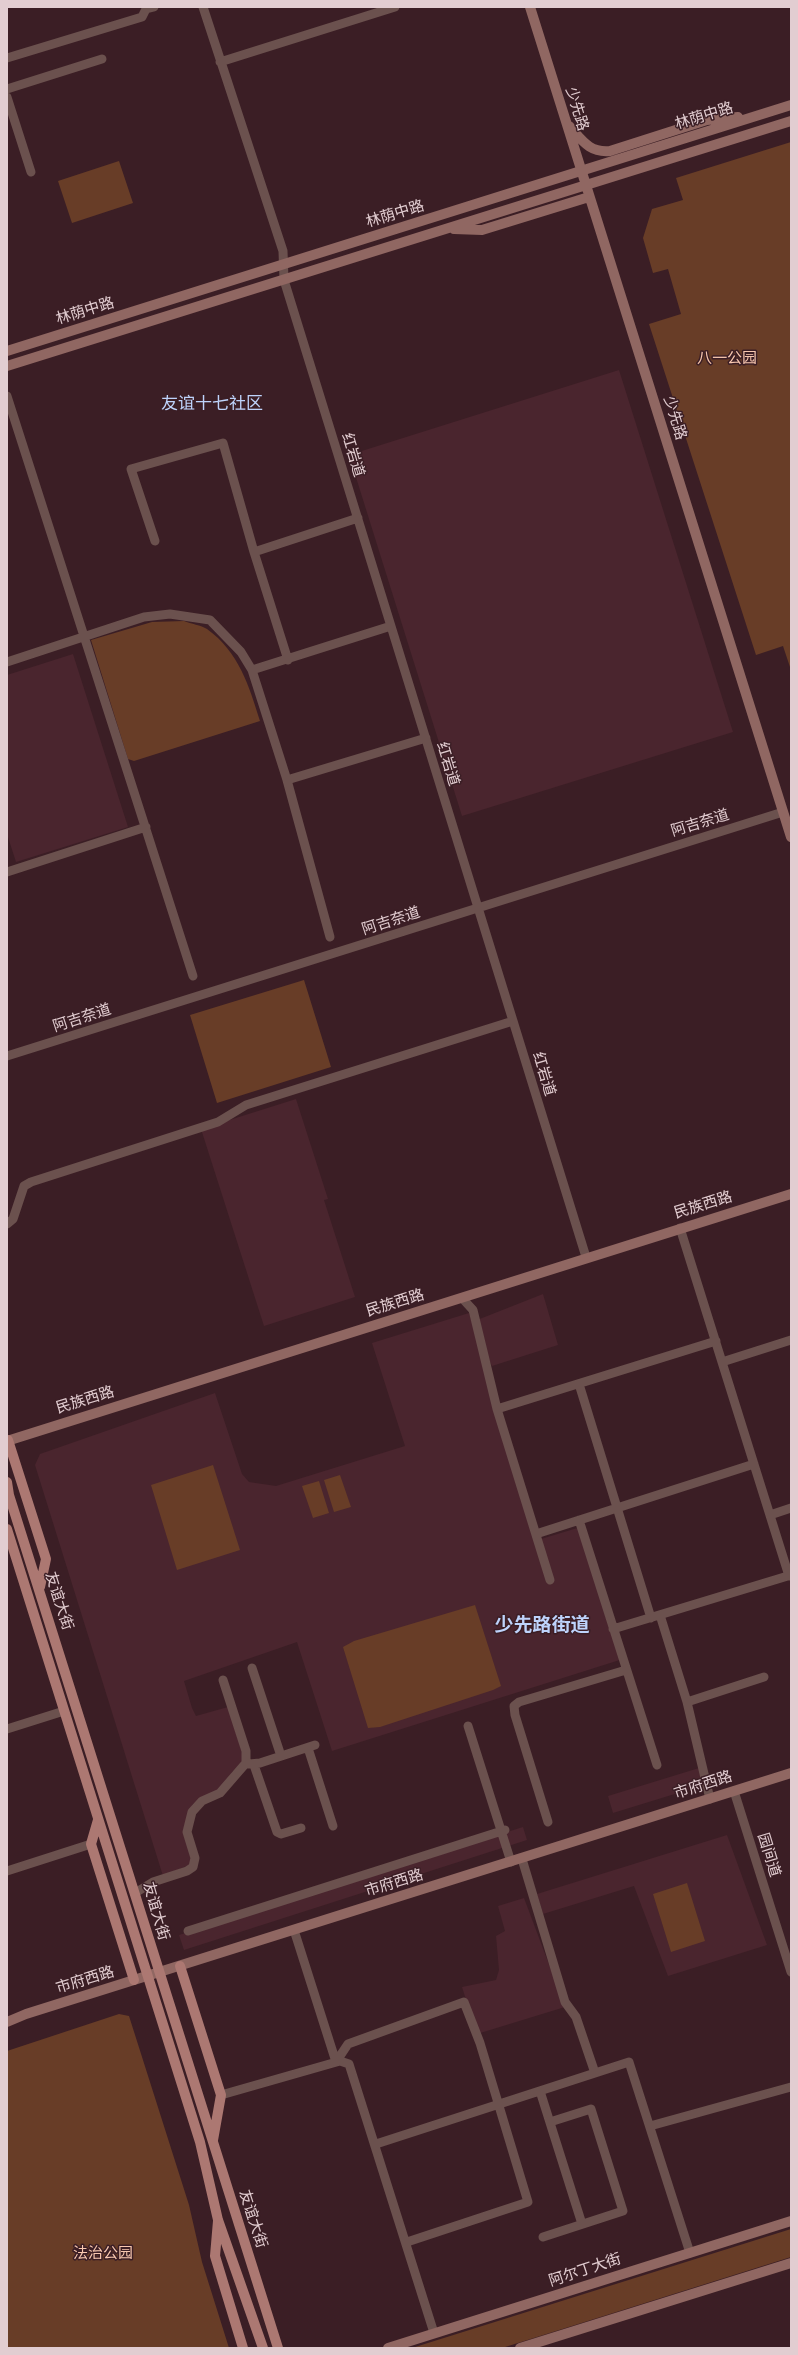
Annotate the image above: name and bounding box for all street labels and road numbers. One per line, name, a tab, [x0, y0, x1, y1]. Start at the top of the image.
street label: 少先路	[562, 85, 592, 133]
street label: 林荫中路	[673, 99, 735, 133]
street label: 林荫中路	[364, 197, 426, 231]
street label: 林荫中路	[54, 294, 116, 328]
street label: 少先路	[660, 394, 690, 442]
street label: 红岩道	[338, 431, 368, 479]
street label: 红岩道	[433, 740, 463, 788]
street label: 阿吉奈道	[669, 806, 731, 840]
street label: 阿吉奈道	[360, 903, 422, 939]
street label: 阿吉奈道	[51, 1000, 113, 1036]
street label: 红岩道	[529, 1050, 559, 1098]
street label: 民族西路	[672, 1188, 734, 1222]
street label: 民族西路	[364, 1286, 426, 1320]
street label: 民族西路	[54, 1383, 116, 1417]
street label: 友谊大街	[41, 1570, 77, 1632]
street label: 市府西路	[672, 1767, 734, 1803]
street label: 园间道	[754, 1831, 784, 1879]
street label: 市府西路	[363, 1866, 425, 1900]
street label: 友谊大街	[139, 1880, 173, 1942]
street label: 市府西路	[54, 1963, 116, 1997]
street label: 友谊大街	[235, 2188, 271, 2250]
street label: 阿尔丁大街	[547, 2250, 623, 2290]

